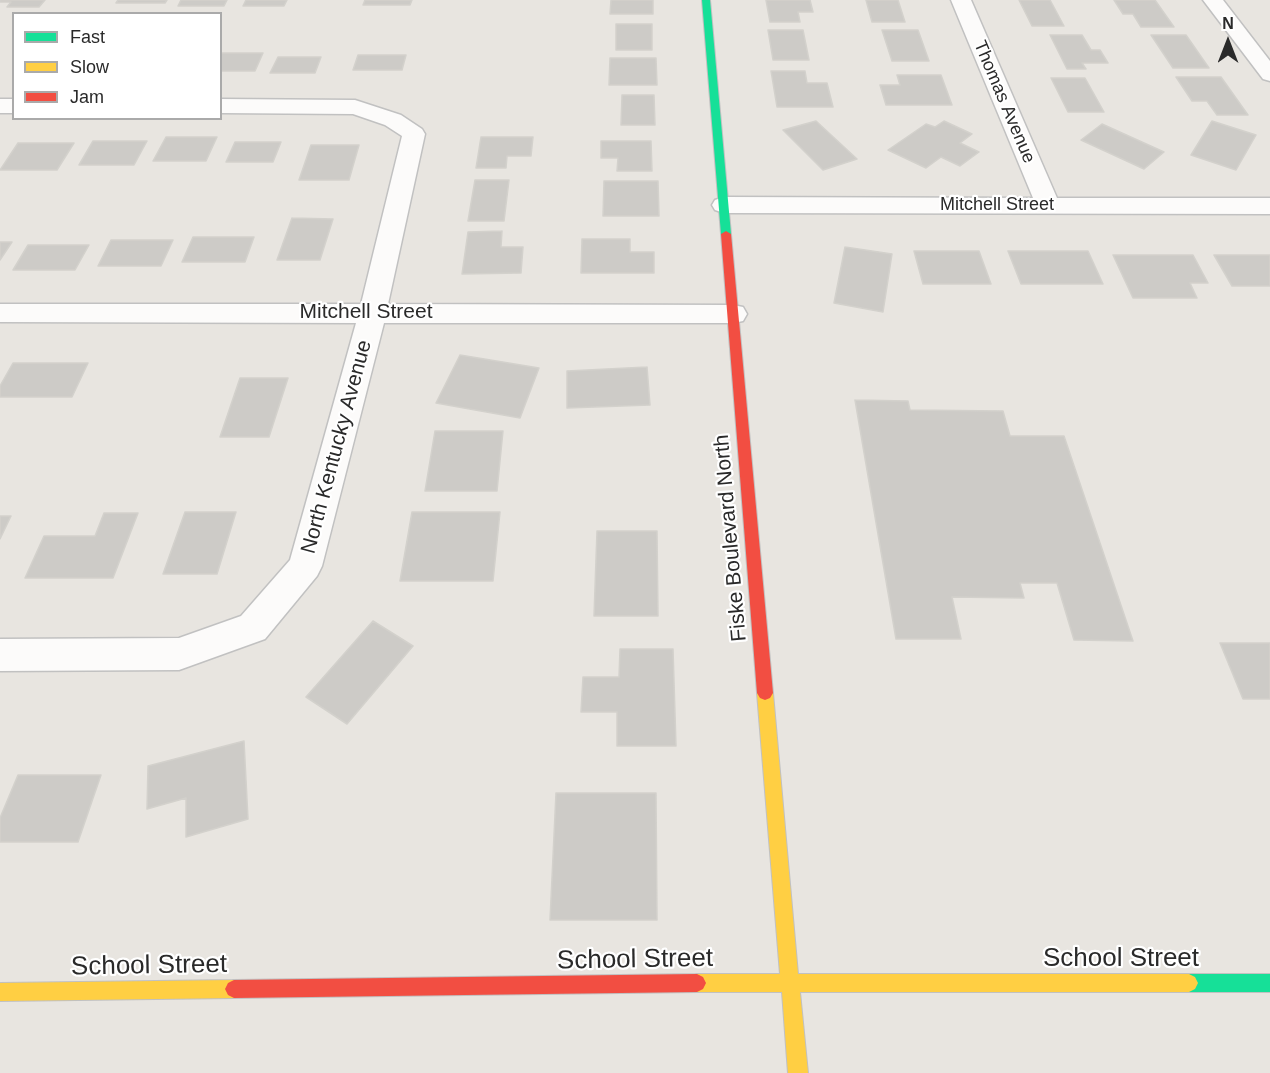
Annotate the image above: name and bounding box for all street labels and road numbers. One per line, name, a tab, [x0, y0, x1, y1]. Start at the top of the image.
street label: Thomas Avenue	[969, 38, 1039, 166]
street label: Mitchell Street	[940, 194, 1054, 216]
street label: Mitchell Street	[299, 299, 433, 325]
street label: North Kentucky Avenue	[296, 337, 378, 557]
street label: Fiske Boulevard North	[709, 433, 753, 643]
street label: School Street	[557, 943, 713, 977]
street label: School Street	[1043, 943, 1199, 975]
street label: School Street	[71, 949, 227, 983]

